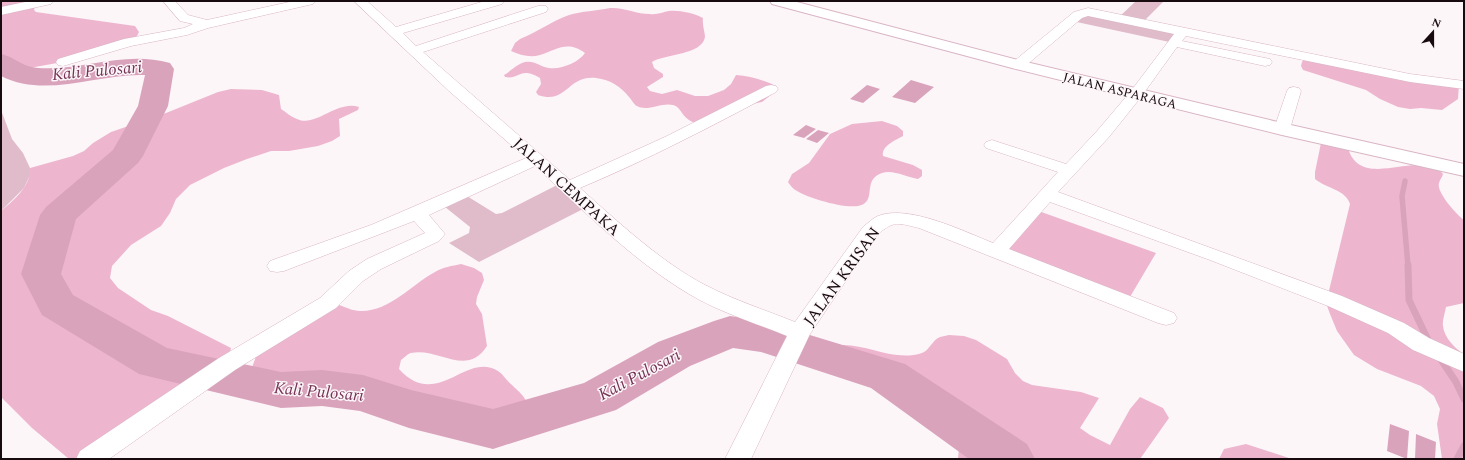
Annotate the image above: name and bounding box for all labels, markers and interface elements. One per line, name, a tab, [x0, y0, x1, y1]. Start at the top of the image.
north arrow	[1413, 12, 1453, 52]
text: N	[1429, 14, 1444, 33]
water label: Kali Pulosari	[51, 54, 143, 88]
street label: JALAN ASPARAGA	[1061, 67, 1179, 115]
street label: JALAN CEMPAKA	[507, 132, 625, 242]
street label: JALAN KRISAN	[798, 222, 886, 331]
water label: Kali Pulosari	[593, 342, 686, 408]
water label: Kali Pulosari	[273, 375, 365, 409]

